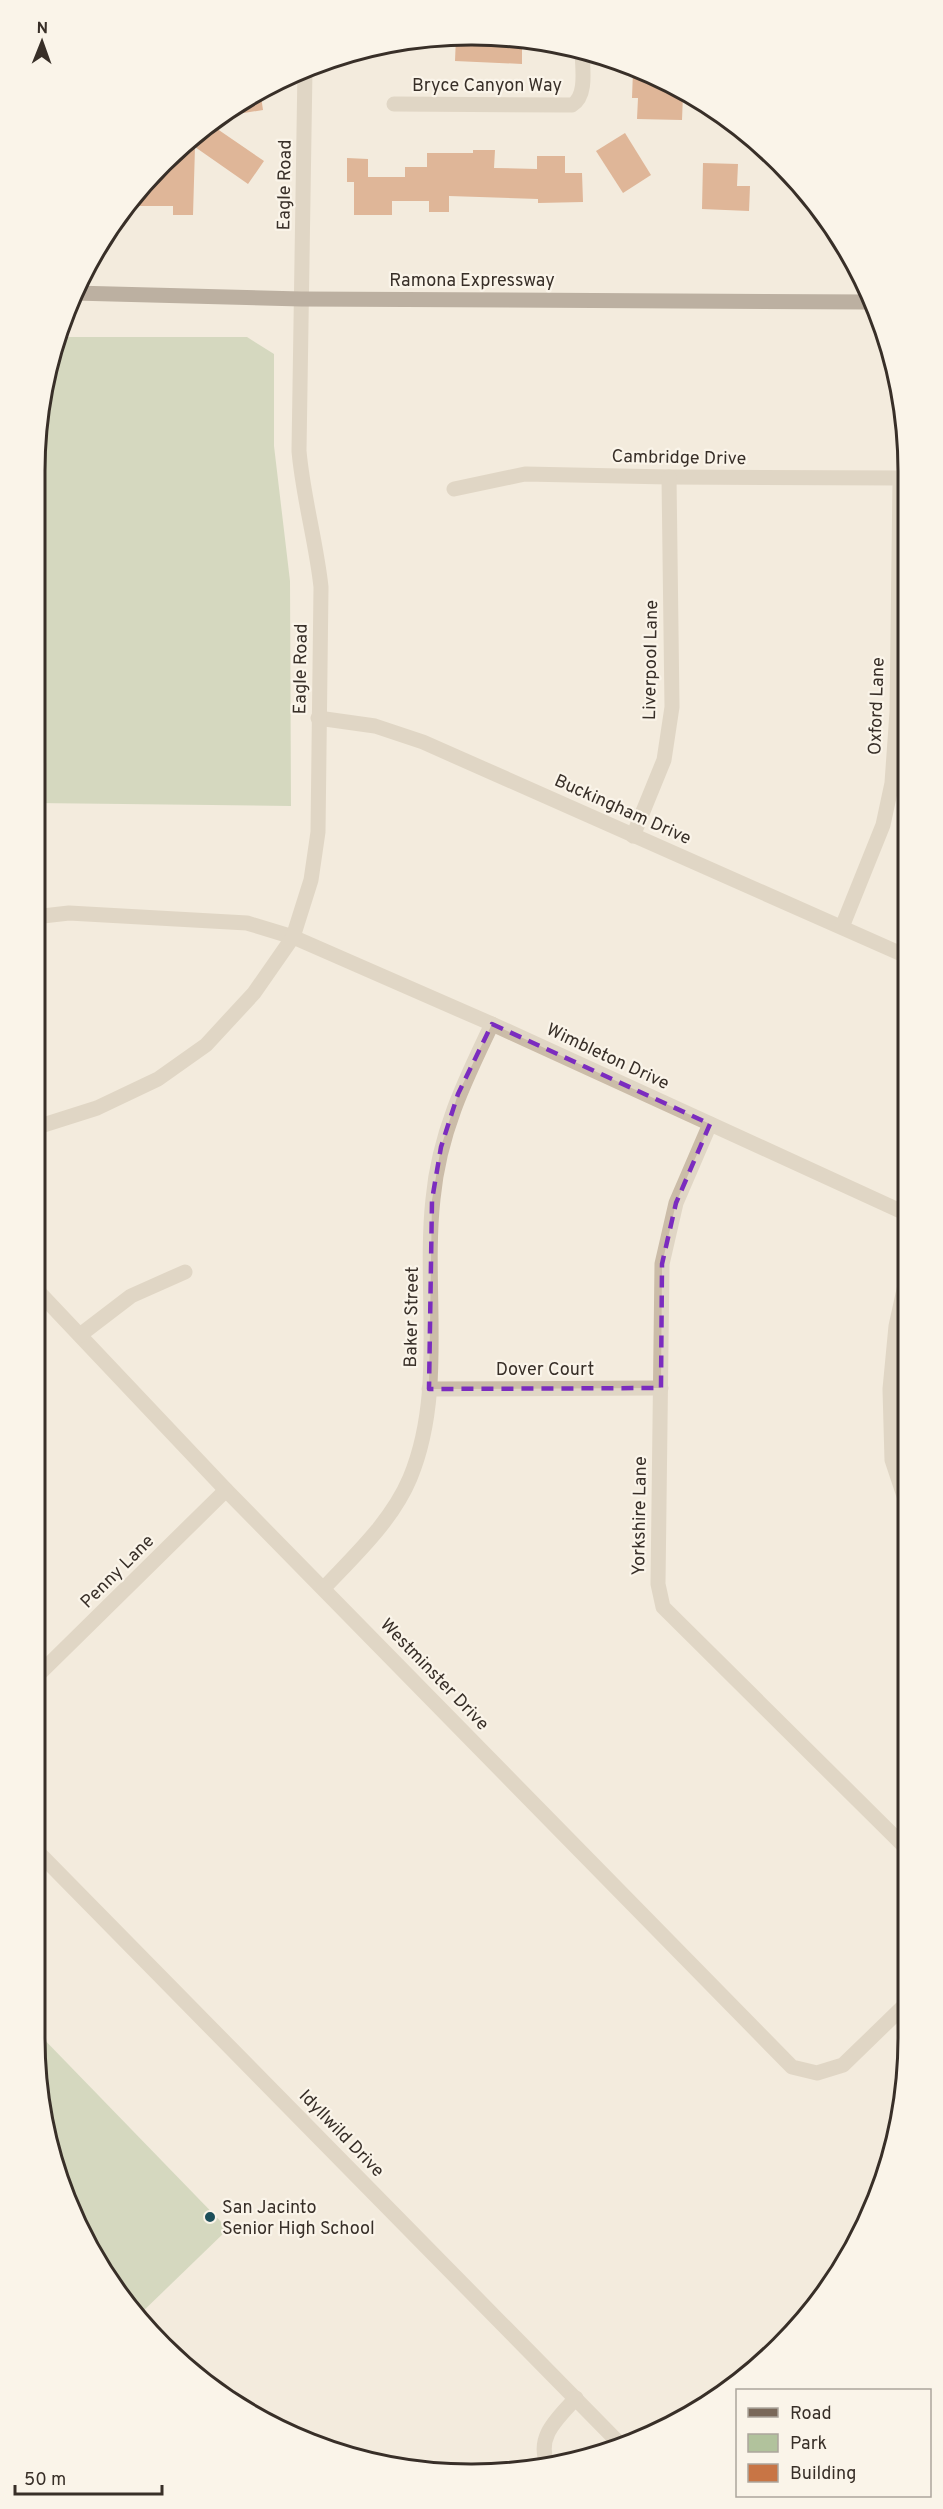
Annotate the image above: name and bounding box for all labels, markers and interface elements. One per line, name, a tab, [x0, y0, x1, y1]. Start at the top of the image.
north arrow	[12, 12, 72, 72]
text: N	[36, 19, 48, 39]
street label: Bryce Canyon Way	[412, 75, 562, 98]
street label: Eagle Road	[273, 139, 298, 231]
street label: Ramona Expressway	[389, 270, 555, 293]
street label: Cambridge Drive	[611, 446, 747, 471]
street label: Liverpool Lane	[639, 600, 664, 720]
street label: Eagle Road	[289, 623, 314, 715]
street label: Oxford Lane	[864, 657, 891, 755]
street label: Buckingham Drive	[550, 770, 694, 851]
street label: Wimbleton Drive	[542, 1019, 672, 1096]
street label: Baker Street	[400, 1266, 425, 1368]
street label: Dover Court	[496, 1359, 594, 1382]
street label: Yorkshire Lane	[628, 1456, 653, 1576]
street label: Penny Lane	[76, 1530, 160, 1614]
street label: Westminster Drive	[375, 1614, 493, 1736]
street label: Idyllwild Drive	[293, 2085, 389, 2183]
place label: San Jacinto Senior High School	[222, 2197, 375, 2241]
marker: San Jacinto Senior High School	[203, 2210, 217, 2224]
legend	[736, 2389, 931, 2497]
text: Road	[790, 2403, 832, 2426]
text: Park	[790, 2433, 827, 2456]
scale bar	[15, 2458, 162, 2496]
text: Building	[790, 2463, 856, 2486]
text: 50 m	[24, 2469, 66, 2492]

